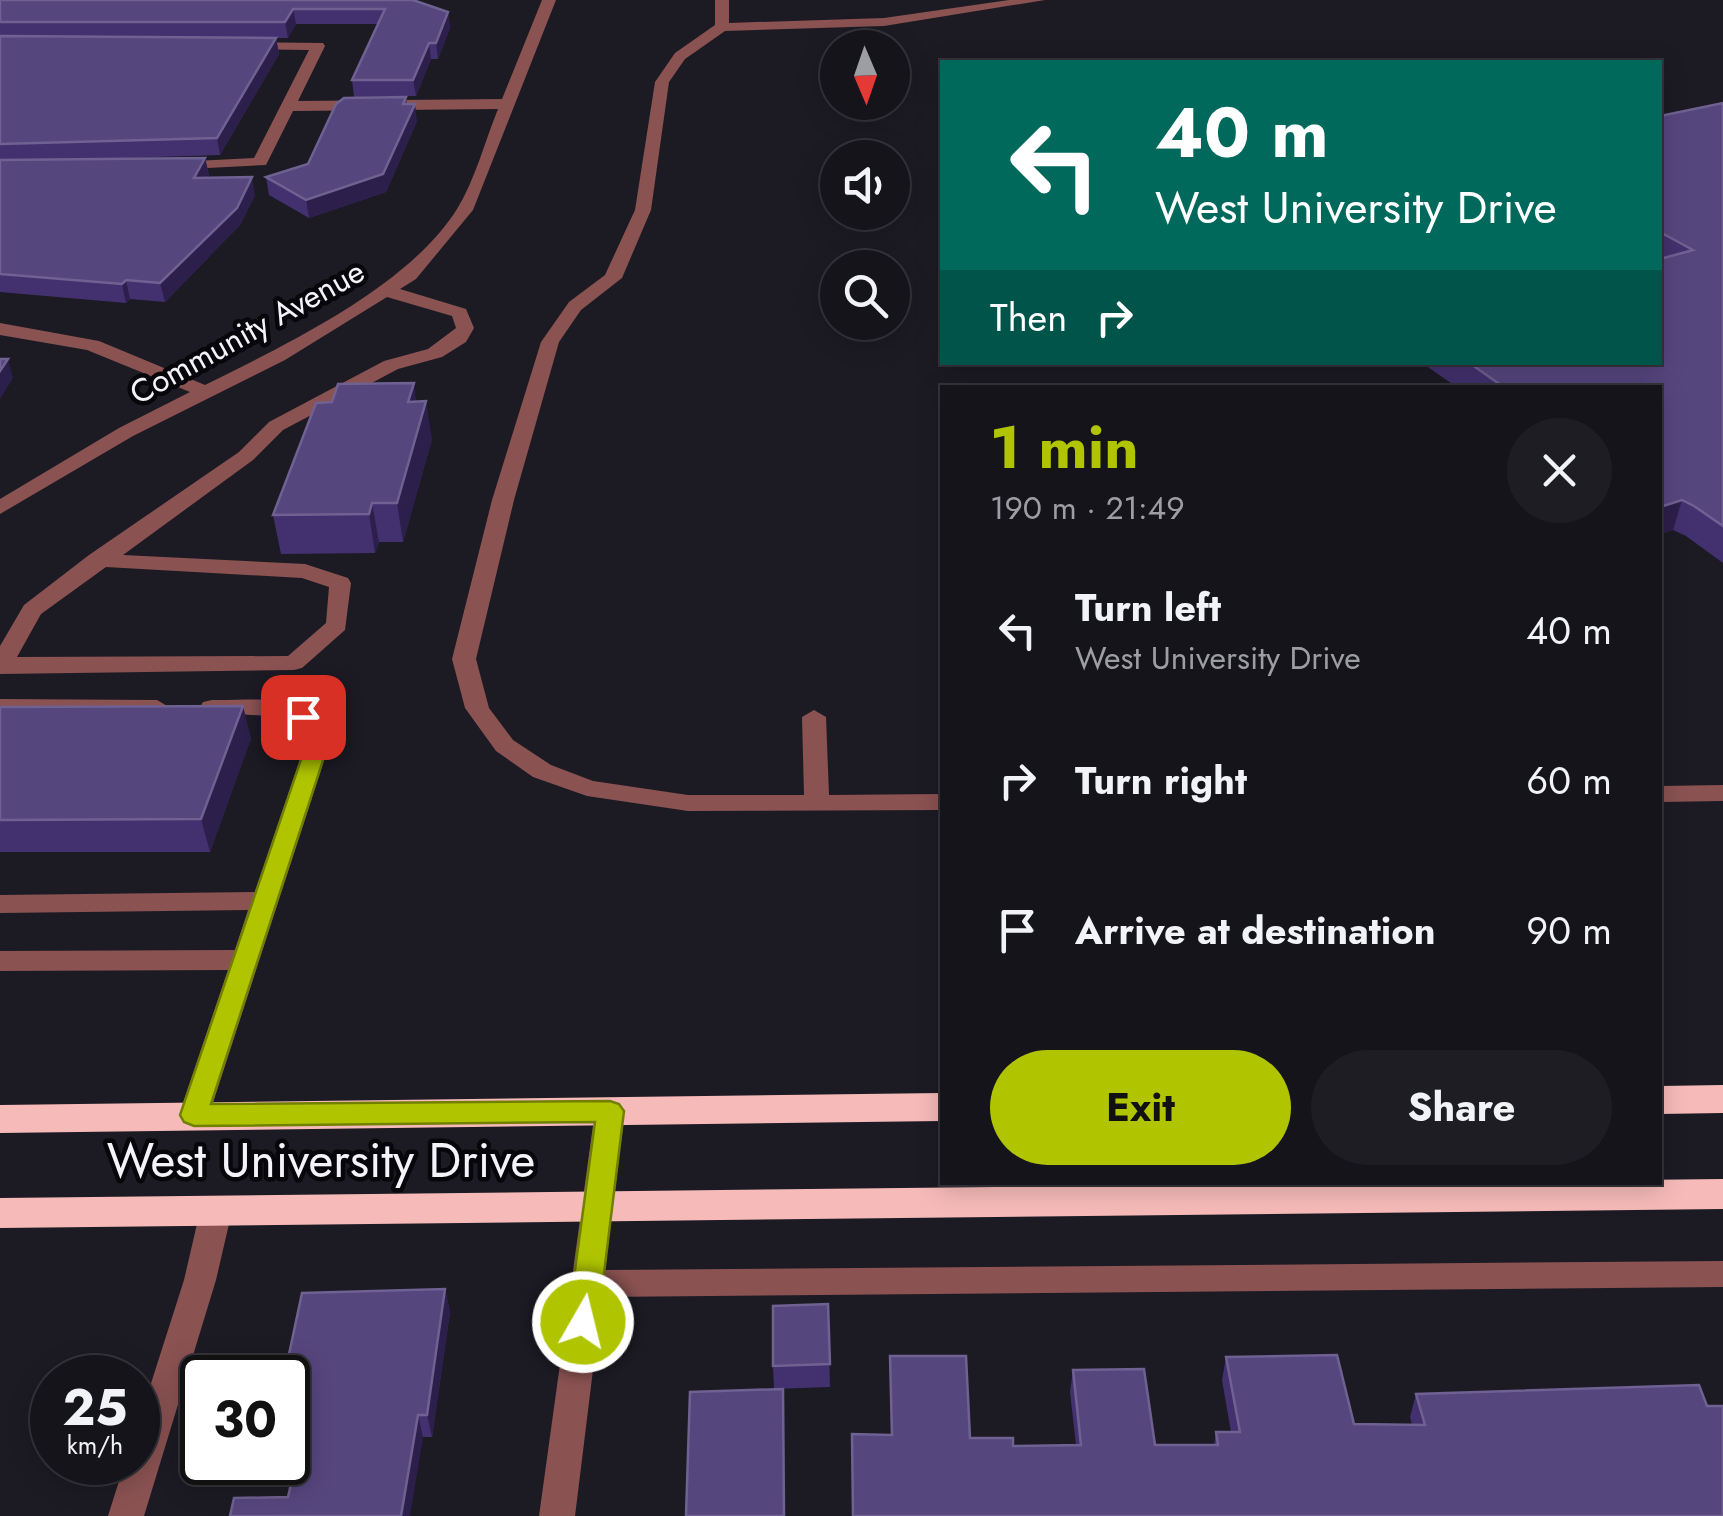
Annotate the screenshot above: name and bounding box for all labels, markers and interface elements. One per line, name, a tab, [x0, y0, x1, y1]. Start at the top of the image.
north arrow	[820, 30, 910, 120]
map controls	[820, 30, 910, 340]
text: 40 m	[1155, 82, 1329, 183]
icon: left	[990, 100, 1120, 230]
button: sound	[820, 140, 910, 230]
text: West University Drive	[1155, 175, 1557, 240]
street label: Community Avenue	[121, 248, 373, 416]
button: search	[820, 250, 910, 340]
text: Then	[990, 290, 1067, 345]
icon: right	[1087, 290, 1142, 345]
text: 1 min	[990, 404, 1139, 491]
button: close	[1507, 418, 1612, 523]
text: 190 m · 21:49	[990, 485, 1185, 531]
text: Turn left	[1075, 580, 1221, 635]
icon: left	[990, 603, 1045, 658]
text: 40 m	[1526, 603, 1612, 658]
text: West University Drive	[1075, 635, 1361, 681]
pin	[261, 675, 346, 760]
icon: arrive	[276, 690, 331, 745]
icon: right	[990, 753, 1045, 808]
text: Turn right	[1075, 753, 1247, 808]
text: 60 m	[1526, 753, 1612, 808]
icon: arrive	[990, 903, 1045, 958]
text: Arrive at destination	[1075, 903, 1436, 958]
text: 90 m	[1526, 903, 1612, 958]
button: Exit	[990, 1050, 1291, 1165]
button: Share	[1311, 1050, 1612, 1165]
street label: West University Drive	[107, 1126, 535, 1195]
position arrow	[531, 1270, 635, 1374]
speed limit sign: 30	[180, 1355, 310, 1485]
text: 25	[62, 1371, 128, 1444]
text: km/h	[67, 1427, 123, 1463]

